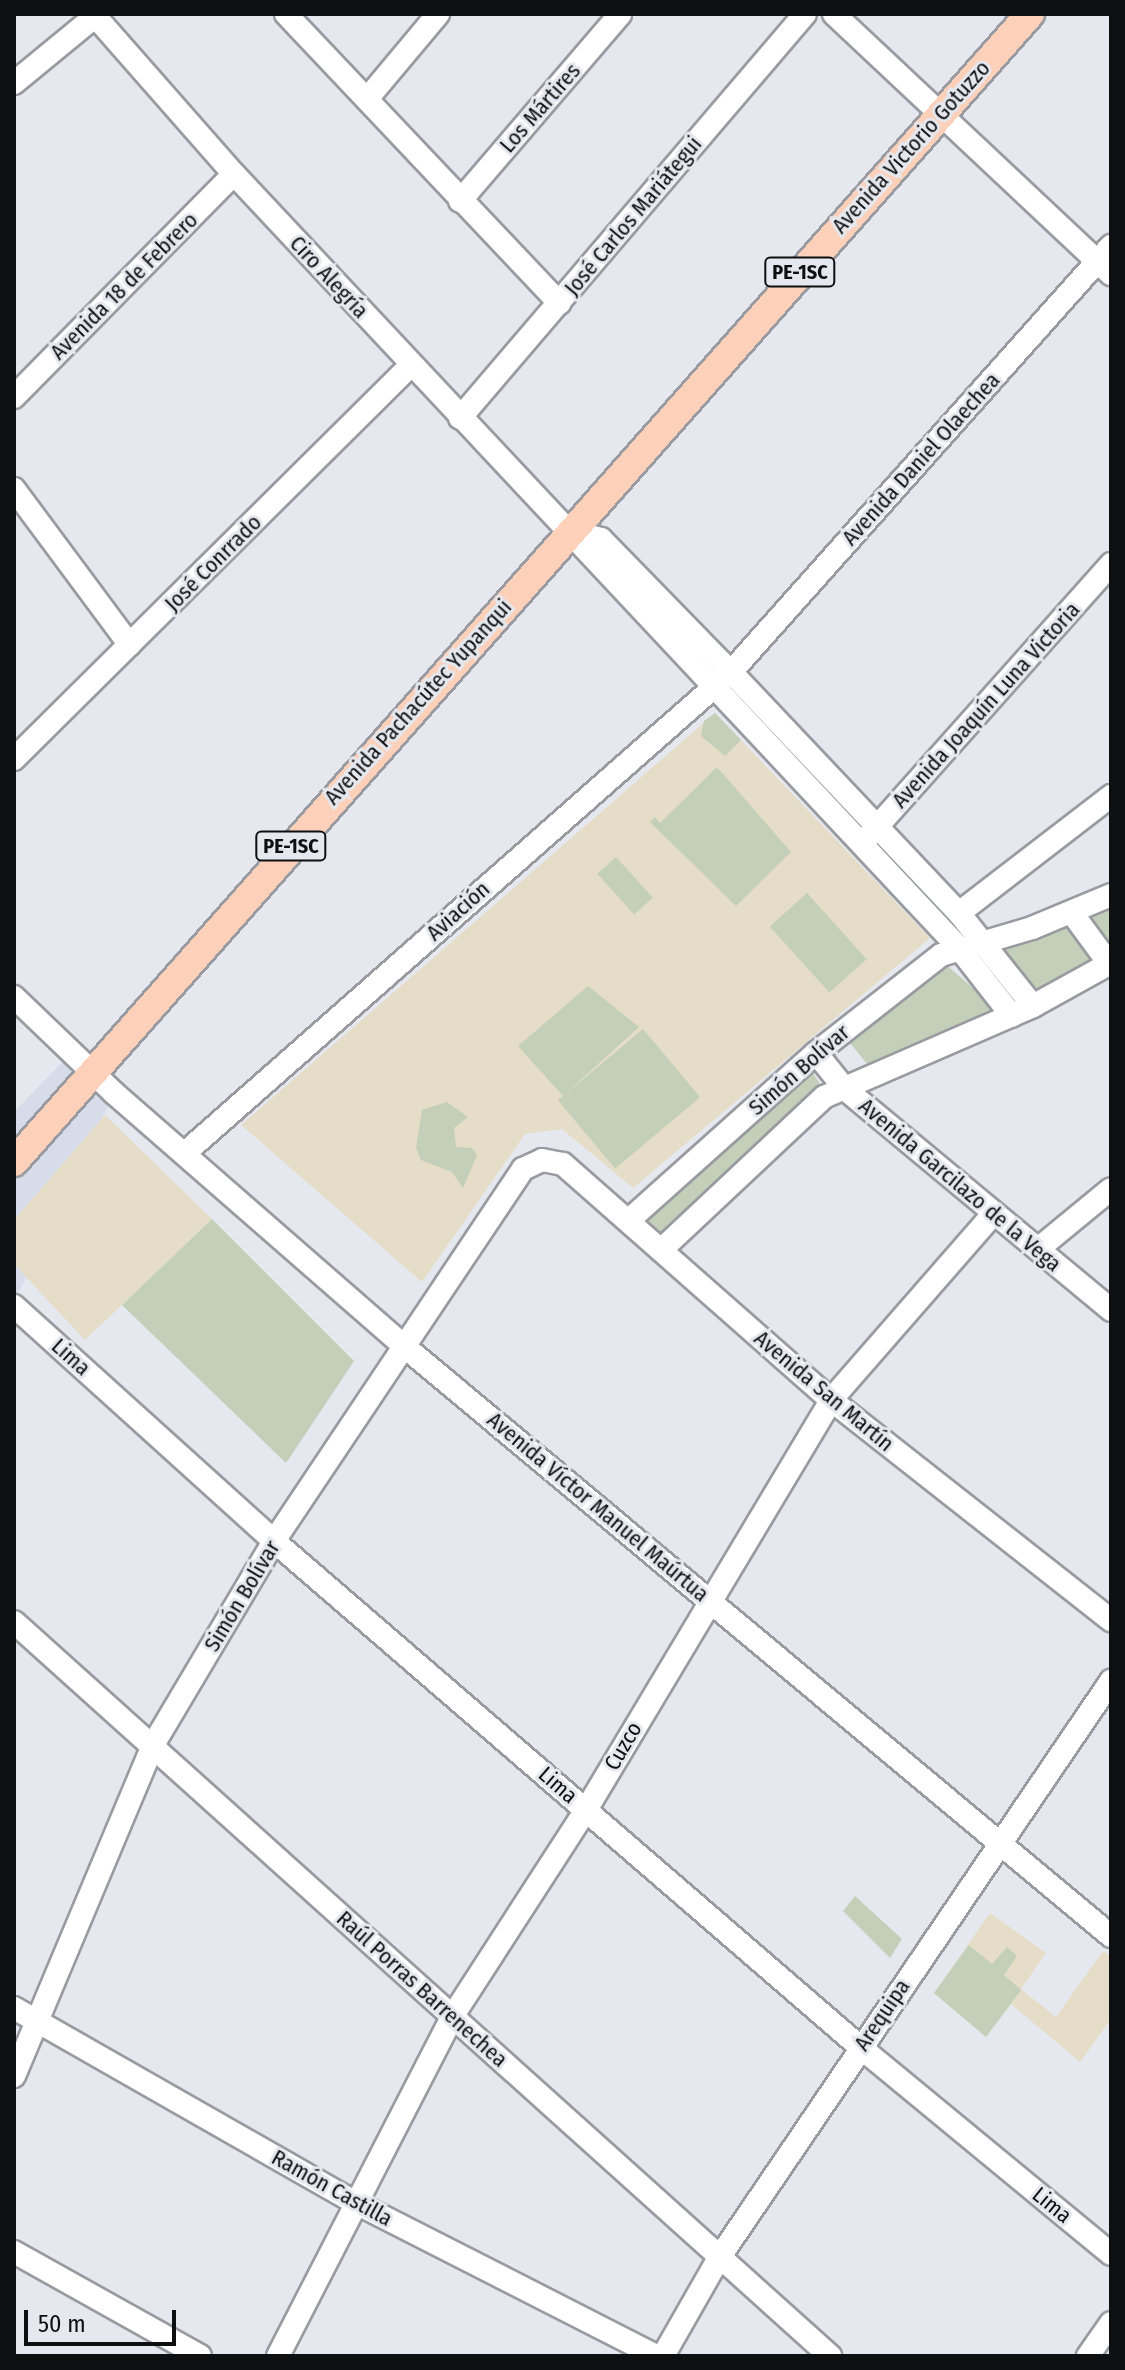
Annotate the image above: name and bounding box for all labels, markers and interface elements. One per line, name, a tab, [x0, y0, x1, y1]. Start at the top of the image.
street label: Avenida Victorio Gotuzzo	[826, 55, 996, 239]
street label: Los Mártires	[494, 58, 586, 158]
street label: José Carlos Mariátegui	[559, 131, 707, 301]
street label: Avenida 18 de Febrero	[45, 207, 203, 365]
street label: Ciro Alegría	[284, 230, 374, 324]
road number: PE-1SC	[764, 256, 836, 288]
street label: Avenida Daniel Olaechea	[837, 367, 1005, 551]
street label: José Conrrado	[159, 509, 267, 617]
street label: Avenida Pachacútec Yupanqui	[319, 594, 517, 810]
street label: Avenida Joaquín Luna Victoria	[887, 597, 1085, 813]
road number: PE-1SC	[255, 830, 327, 862]
street label: Aviación	[421, 876, 495, 946]
street label: Simón Bolívar	[743, 1019, 855, 1121]
street label: Avenida Garcilazo de la Vega	[854, 1093, 1066, 1277]
street label: Avenida San Martín	[749, 1325, 899, 1457]
street label: Lima	[46, 1333, 96, 1381]
street label: Avenida Víctor Manuel Maúrtua	[482, 1407, 714, 1607]
street label: Simón Bolívar	[199, 1536, 285, 1656]
street label: Cuzco	[599, 1717, 647, 1775]
street label: Lima	[533, 1761, 583, 1809]
street label: Raúl Porras Barrenechea	[331, 1905, 513, 2073]
street label: Arequipa	[849, 1974, 915, 2056]
street label: Ramón Castilla	[267, 2144, 397, 2232]
street label: Lima	[1027, 2181, 1077, 2229]
scale bar	[28, 2294, 180, 2344]
text: 50 m	[38, 2310, 86, 2338]

